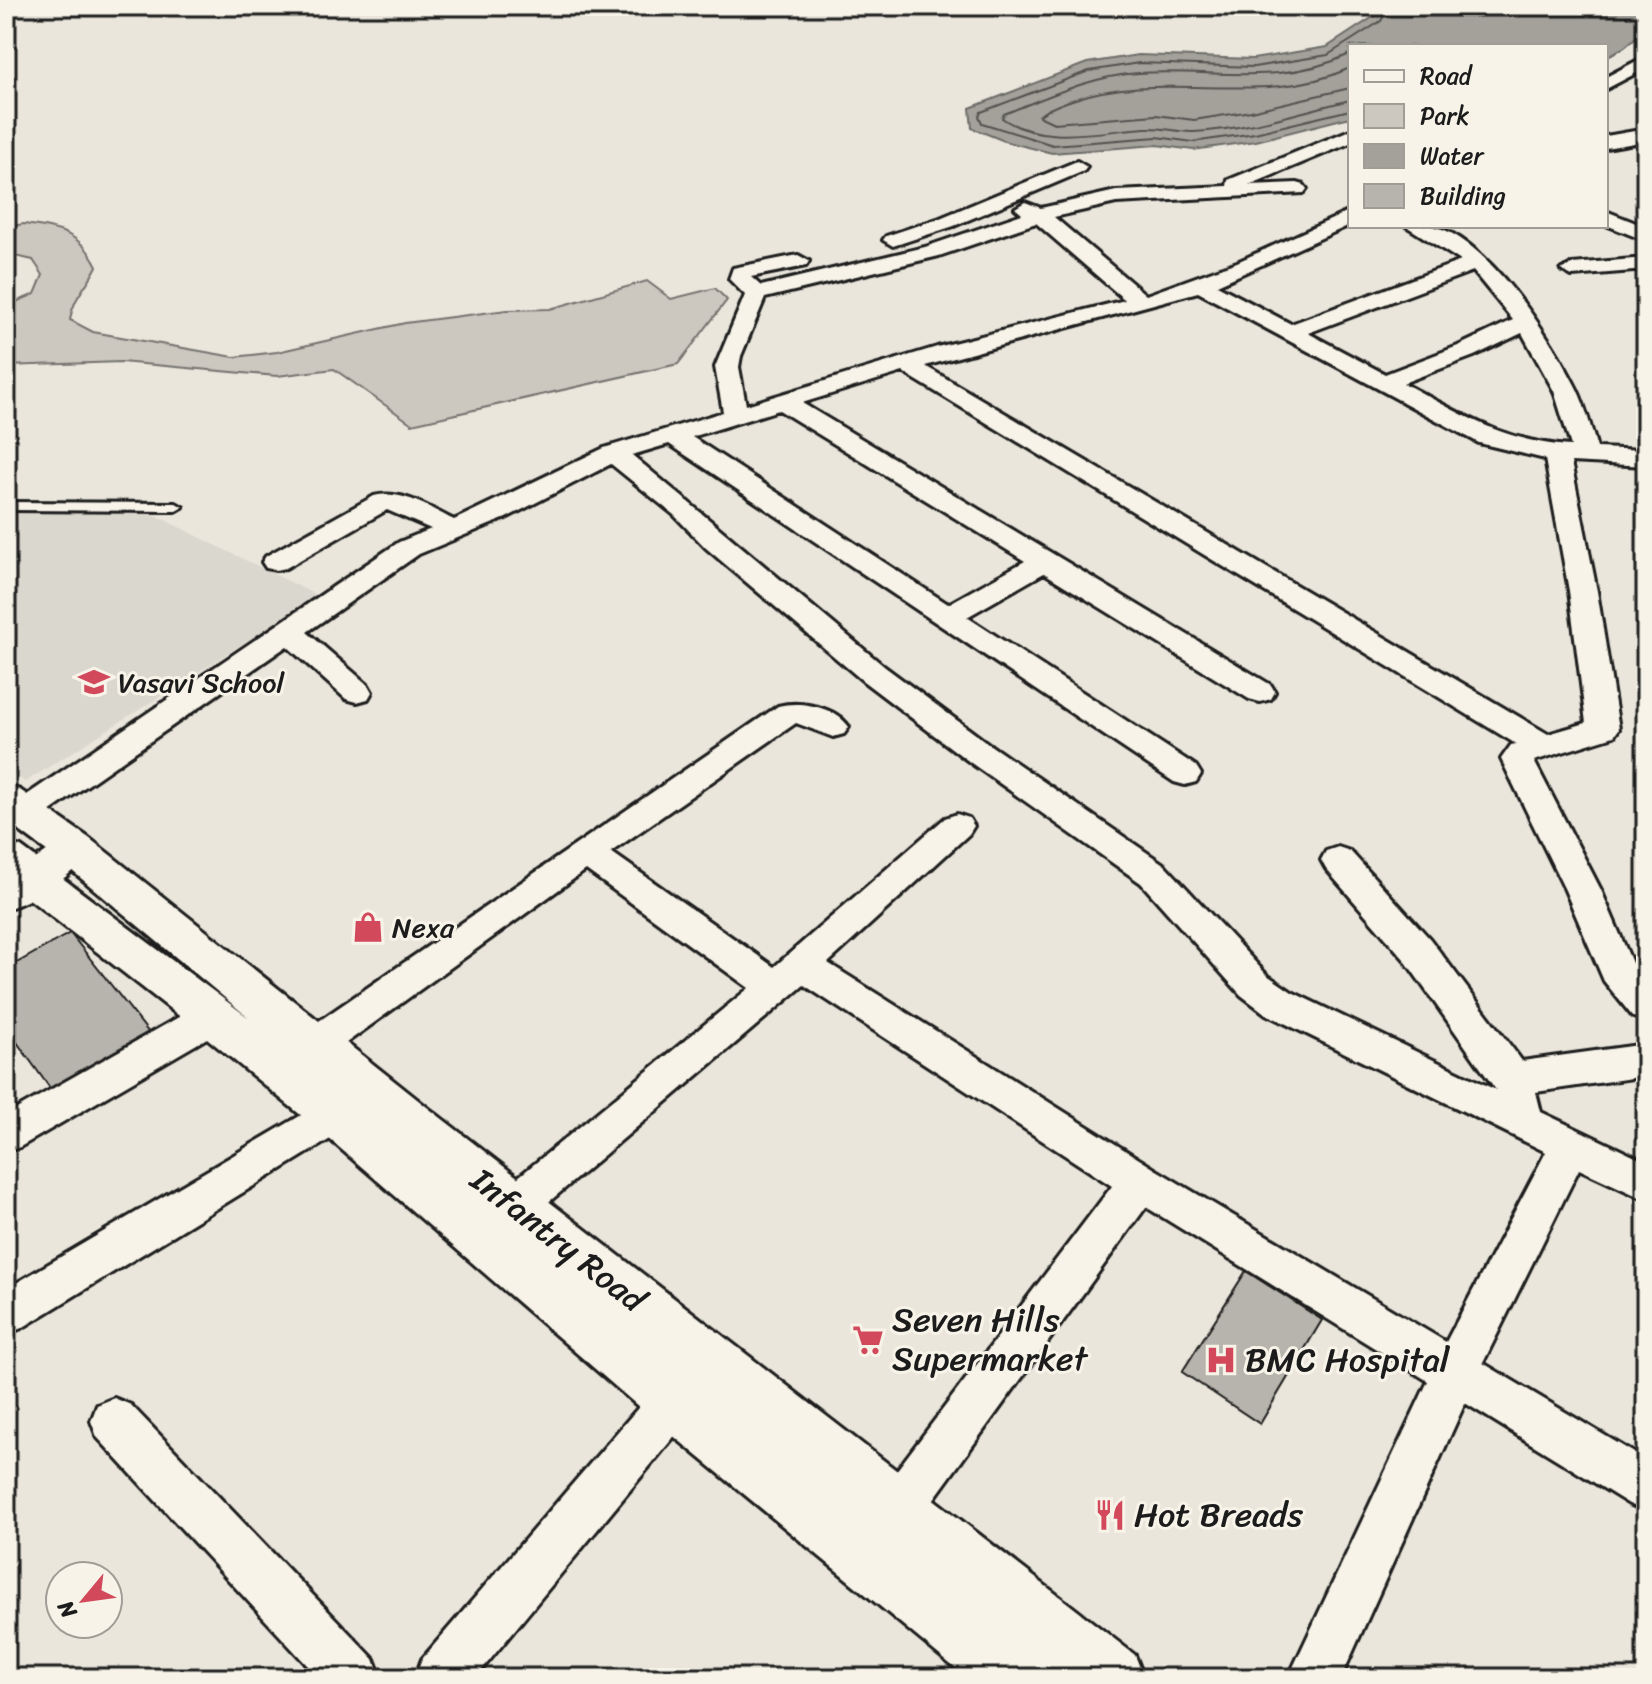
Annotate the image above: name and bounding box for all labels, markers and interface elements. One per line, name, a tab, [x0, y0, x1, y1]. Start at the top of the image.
legend	[1348, 44, 1608, 228]
text: Road	[1420, 55, 1474, 97]
text: Park	[1420, 95, 1469, 137]
text: Water	[1420, 135, 1485, 177]
text: Building	[1420, 175, 1506, 217]
place label: Vasavi School	[118, 658, 285, 707]
school or university icon: Vasavi School	[77, 665, 111, 699]
place label: Nexa	[392, 903, 455, 952]
shop icon: Nexa	[351, 910, 385, 944]
street label: Infantry Road	[456, 1151, 661, 1330]
place label: Seven Hills Supermarket	[892, 1290, 1089, 1389]
supermarket icon: Seven Hills Supermarket	[851, 1323, 885, 1357]
place label: BMC Hospital	[1245, 1330, 1451, 1390]
hospital icon: BMC Hospital	[1204, 1343, 1238, 1377]
place label: Hot Breads	[1134, 1485, 1303, 1545]
restaurant icon: Hot Breads	[1093, 1498, 1127, 1532]
north arrow	[44, 1560, 124, 1640]
text: N	[46, 1593, 88, 1626]

